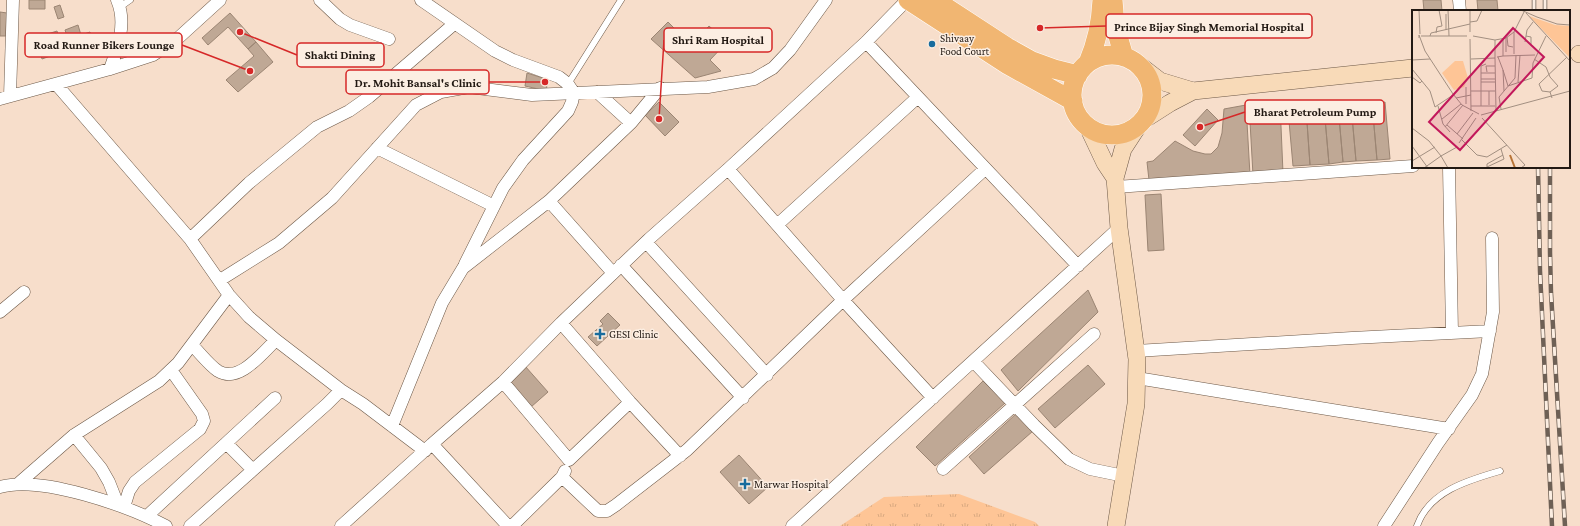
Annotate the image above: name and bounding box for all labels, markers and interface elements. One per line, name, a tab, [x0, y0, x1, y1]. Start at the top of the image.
inset map	[1412, 10, 1570, 168]
callout: Prince Bijay Singh Memorial Hospital	[1106, 14, 1312, 38]
text: Prince Bijay Singh Memorial Hospital	[1114, 20, 1304, 34]
callout: Shri Ram Hospital	[664, 28, 772, 52]
place label: Shivaay Food Court	[940, 32, 990, 57]
callout: Road Runner Bikers Lounge	[25, 33, 182, 57]
text: Shri Ram Hospital	[672, 33, 765, 47]
text: Road Runner Bikers Lounge	[34, 38, 175, 52]
marker: Shivaay Food Court	[927, 39, 937, 49]
callout: Shakti Dining	[297, 43, 384, 67]
text: Shakti Dining	[305, 48, 375, 62]
callout: Dr. Mohit Bansal's Clinic	[346, 70, 489, 94]
text: Dr. Mohit Bansal's Clinic	[355, 76, 482, 90]
callout: Bharat Petroleum Pump	[1245, 100, 1384, 124]
text: Bharat Petroleum Pump	[1254, 105, 1377, 119]
marker: GESI Clinic	[594, 328, 606, 340]
place label: GESI Clinic	[609, 328, 659, 340]
marker: Marwar Hospital	[739, 478, 751, 490]
place label: Marwar Hospital	[754, 478, 829, 491]

